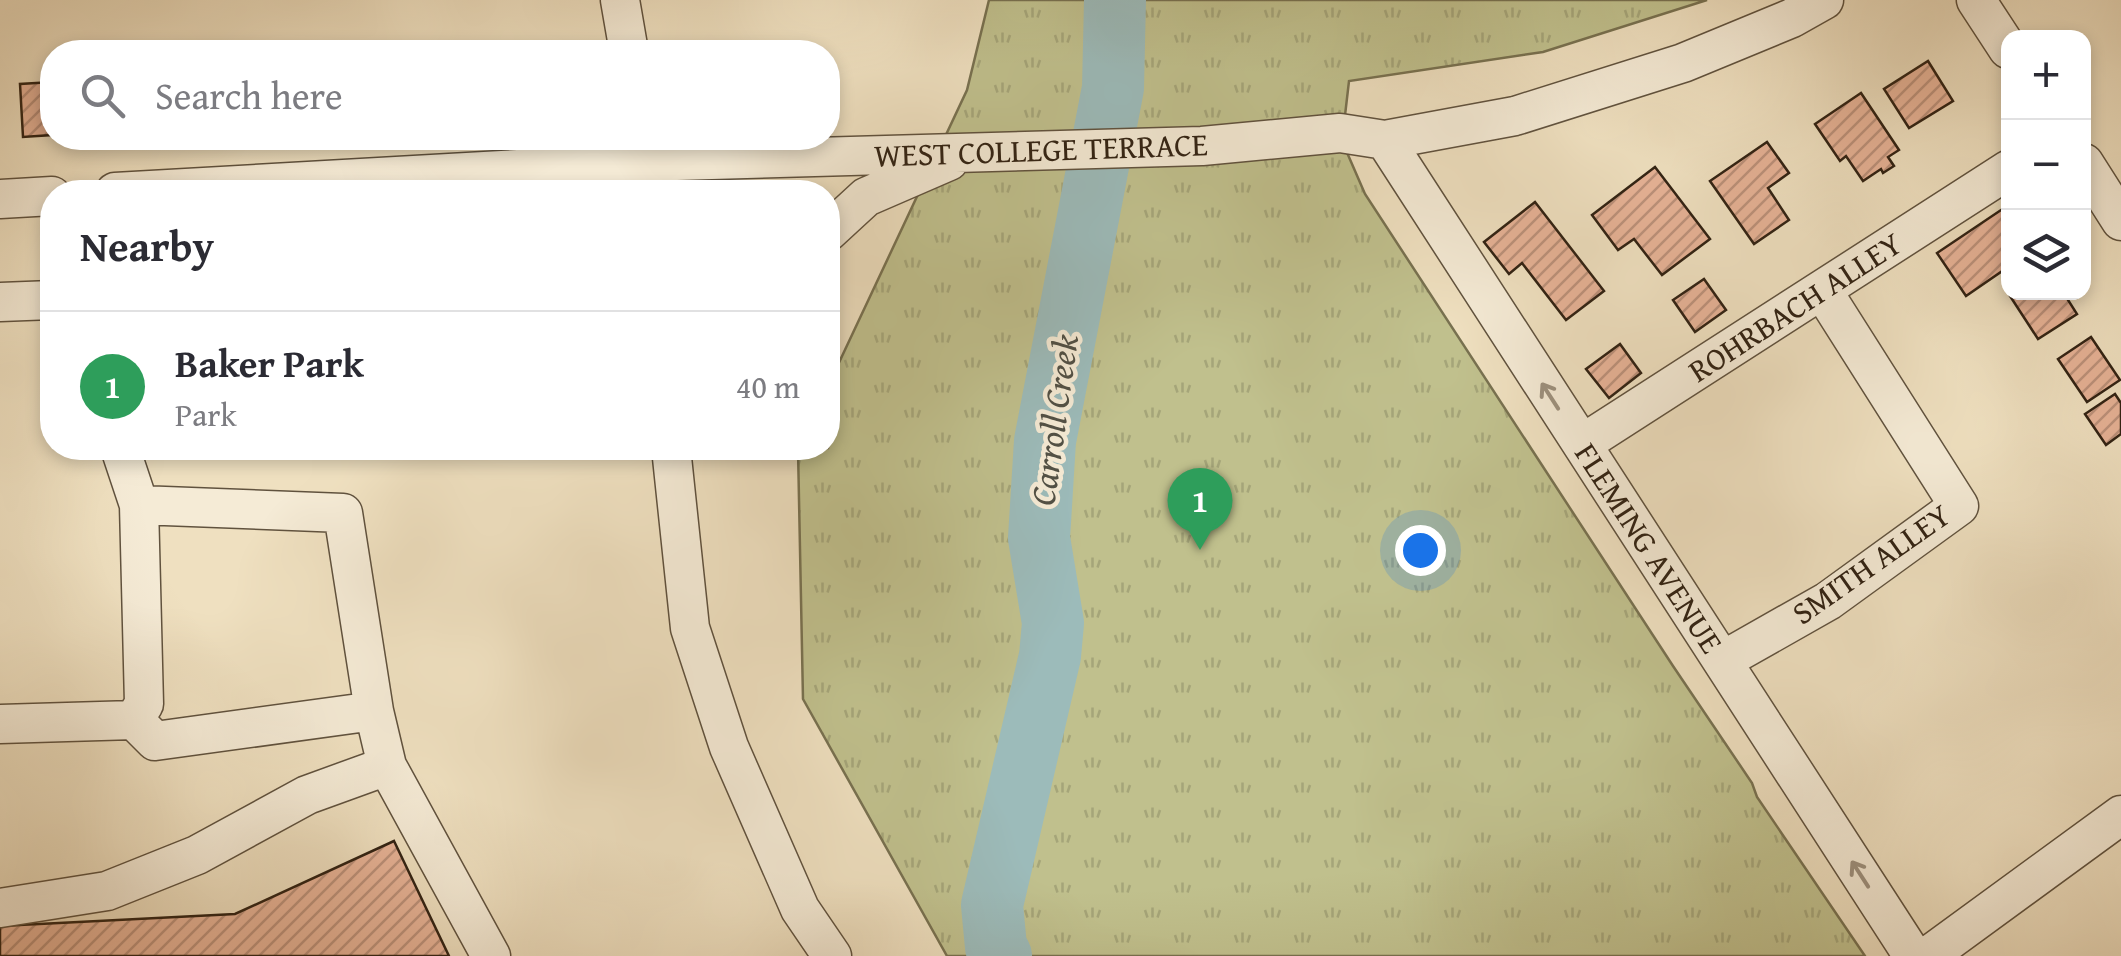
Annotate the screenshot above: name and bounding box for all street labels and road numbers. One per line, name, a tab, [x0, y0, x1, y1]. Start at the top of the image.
street label: WEST COLLEGE TERRACE	[873, 120, 1209, 179]
street label: ROHRBACH ALLEY	[1679, 220, 1911, 393]
street label: FLEMING AVENUE	[1564, 433, 1735, 662]
street label: SMITH ALLEY	[1782, 492, 1960, 636]

